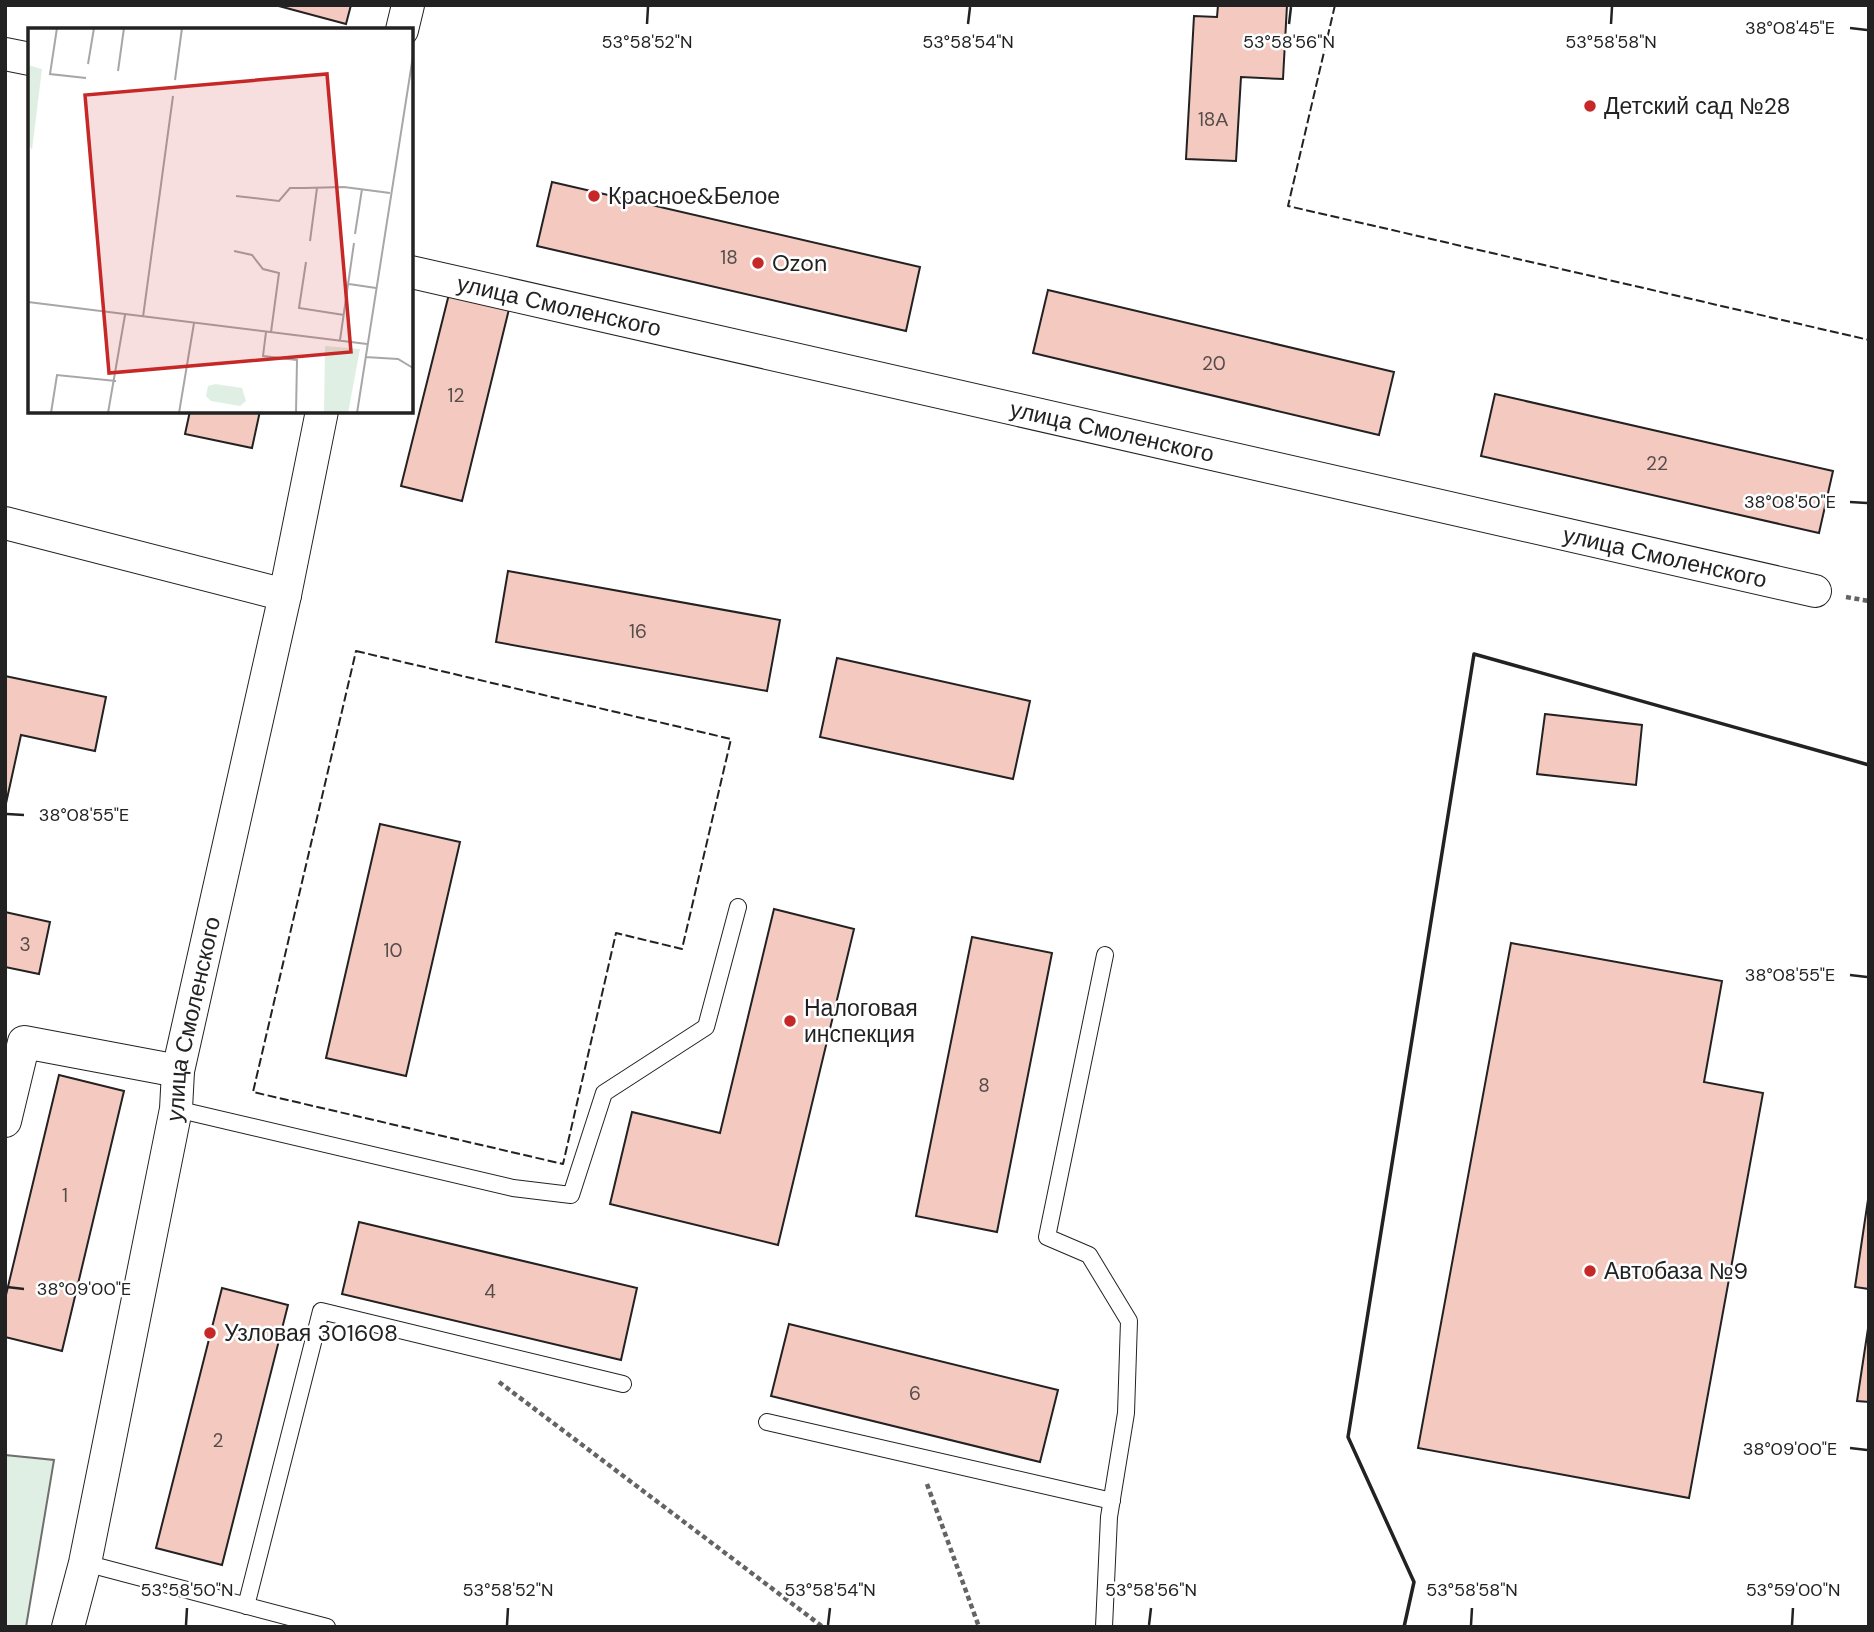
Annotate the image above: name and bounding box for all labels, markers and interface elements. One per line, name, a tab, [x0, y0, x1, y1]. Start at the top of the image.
text: 38°08'45"E	[1745, 16, 1835, 40]
inset map	[28, 28, 413, 413]
text: 53°58'52"N	[602, 30, 692, 54]
text: 53°58'54"N	[922, 30, 1014, 54]
text: 53°58'56"N	[1243, 30, 1335, 54]
text: 53°58'58"N	[1565, 30, 1657, 54]
place label: Детский сад №28	[1604, 91, 1791, 121]
marker: Детский сад №28	[1582, 98, 1598, 114]
house number: 18А	[1198, 107, 1228, 132]
place label: Красное&Белое	[608, 181, 780, 211]
marker: Красное&Белое	[586, 188, 602, 204]
house number: 18	[720, 245, 738, 270]
place label: Ozon	[772, 248, 827, 278]
marker: Ozon	[750, 255, 766, 271]
street label: улица Смоленского	[454, 268, 664, 343]
house number: 20	[1202, 351, 1226, 376]
house number: 12	[448, 383, 464, 408]
street label: улица Смоленского	[1007, 394, 1217, 469]
house number: 22	[1646, 451, 1668, 476]
text: 38°08'50"E	[1744, 490, 1836, 514]
street label: улица Смоленского	[1560, 519, 1770, 595]
house number: 16	[629, 619, 647, 644]
text: 38°08'55"E	[39, 803, 129, 827]
street label: улица Смоленского	[159, 914, 227, 1124]
house number: 3	[19, 932, 31, 957]
house number: 10	[384, 938, 402, 963]
text: 38°08'55"E	[1745, 963, 1835, 987]
place label: Налоговая инспекция	[804, 993, 918, 1049]
marker: Налоговая инспекция	[782, 1013, 798, 1029]
house number: 8	[978, 1073, 990, 1098]
house number: 1	[62, 1183, 68, 1208]
place label: Автобаза №9	[1604, 1256, 1748, 1286]
marker: Автобаза №9	[1582, 1263, 1598, 1279]
text: 38°09'00"E	[37, 1277, 131, 1301]
house number: 4	[484, 1279, 496, 1304]
place label: Узловая 301608	[224, 1318, 398, 1348]
marker: Узловая 301608	[202, 1325, 218, 1341]
house number: 6	[909, 1381, 921, 1406]
house number: 2	[213, 1428, 224, 1453]
text: 38°09'00"E	[1743, 1437, 1837, 1461]
text: 53°58'50"N	[140, 1578, 234, 1602]
text: 53°58'52"N	[463, 1578, 553, 1602]
text: 53°58'54"N	[784, 1578, 876, 1602]
text: 53°58'56"N	[1105, 1578, 1197, 1602]
text: 53°58'58"N	[1426, 1578, 1518, 1602]
text: 53°59'00"N	[1746, 1578, 1840, 1602]

